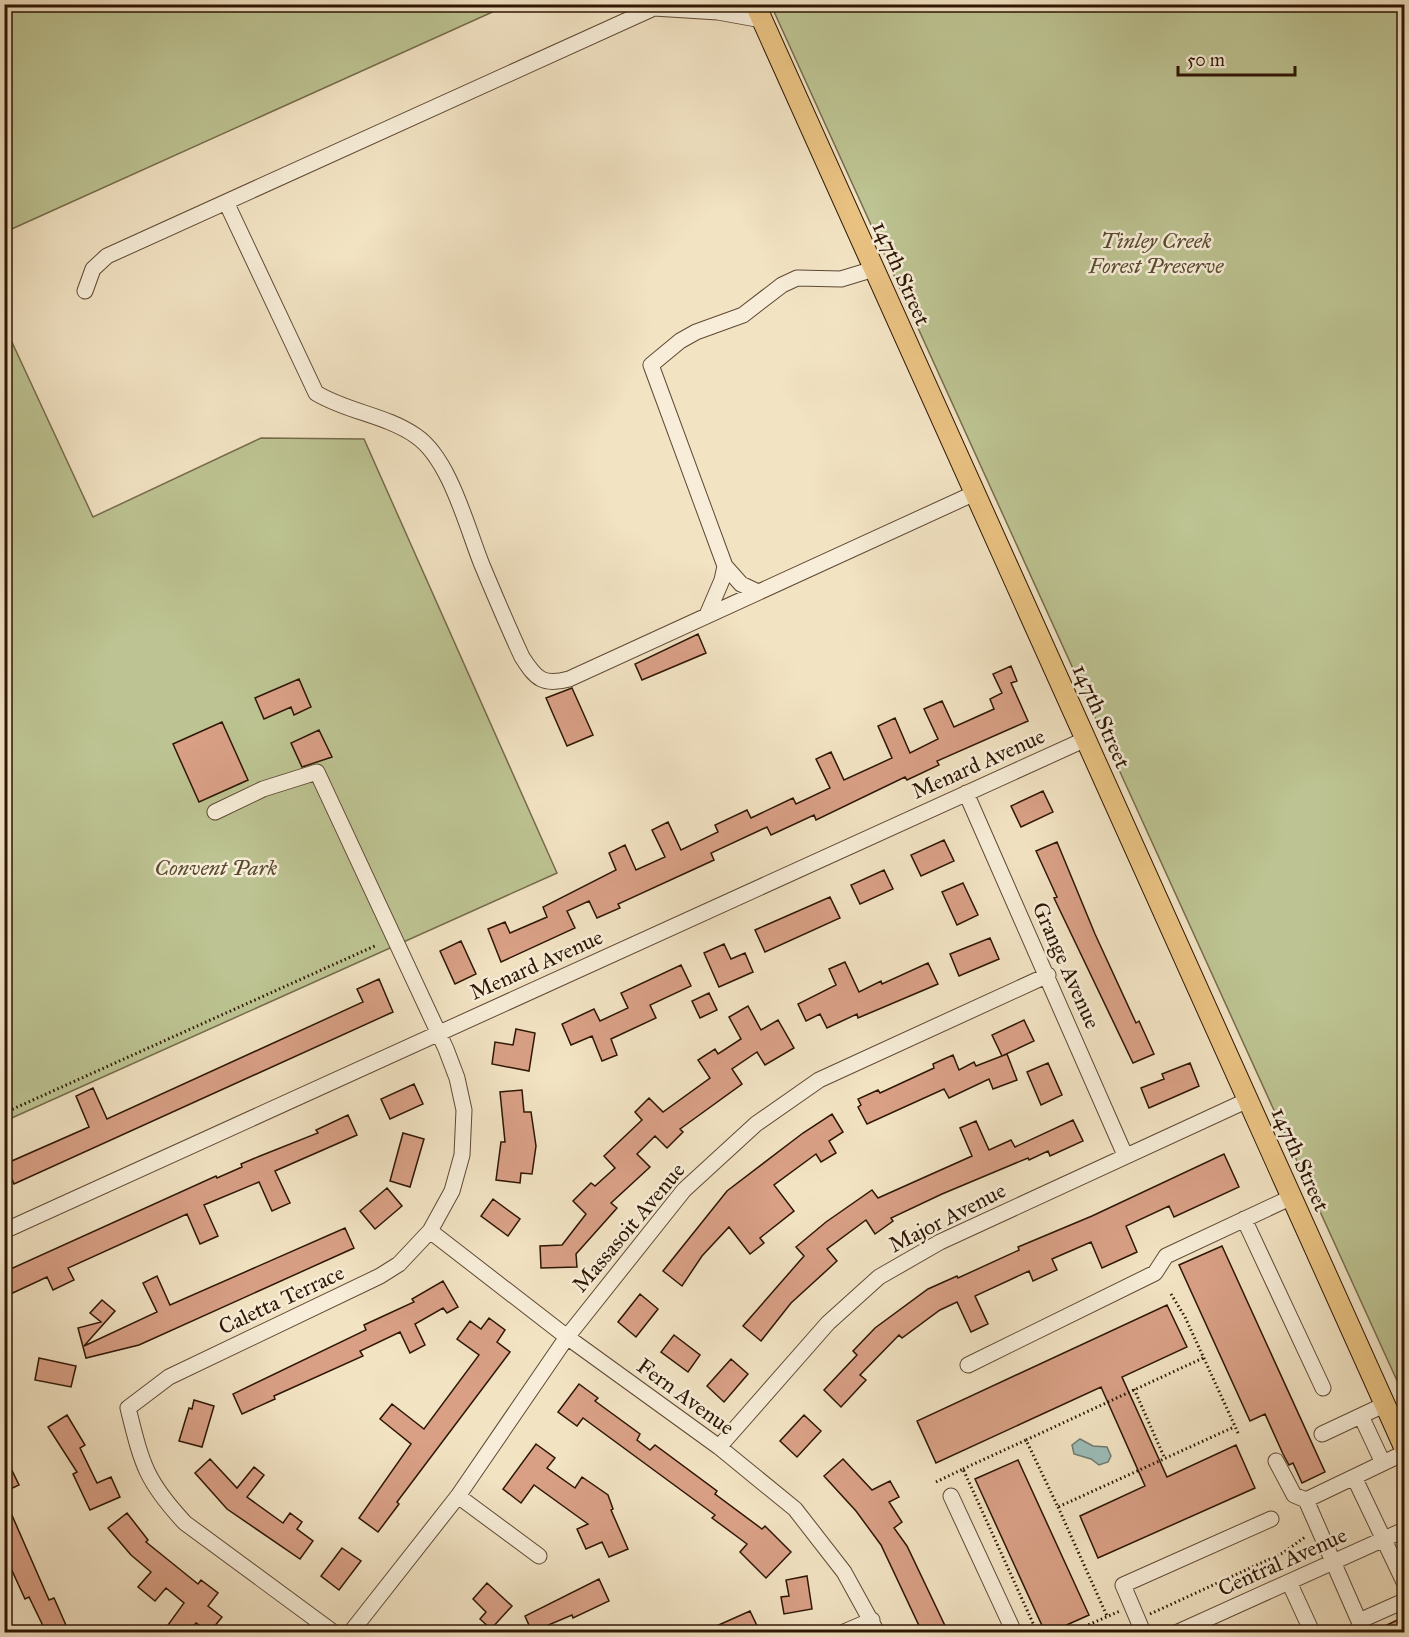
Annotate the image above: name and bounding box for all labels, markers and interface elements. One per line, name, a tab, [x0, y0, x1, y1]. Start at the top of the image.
scale bar	[1178, 39, 1295, 77]
text: 50 m	[1187, 49, 1225, 71]
street label: 147th Street	[867, 217, 937, 330]
park label: Tinley Creek Forest Preserve	[1088, 227, 1224, 279]
street label: 147th Street	[1067, 660, 1137, 773]
street label: Menard Avenue	[907, 722, 1049, 805]
park label: Convent Park	[155, 854, 278, 881]
street label: Grange Avenue	[1027, 898, 1106, 1033]
street label: Menard Avenue	[465, 923, 607, 1006]
street label: 147th Street	[1266, 1103, 1336, 1216]
street label: Massasoit Avenue	[566, 1157, 691, 1298]
street label: Major Avenue	[884, 1176, 1010, 1258]
street label: Caletta Terrace	[214, 1259, 348, 1340]
street label: Fern Avenue	[632, 1352, 740, 1441]
street label: Central Avenue	[1214, 1521, 1351, 1602]

